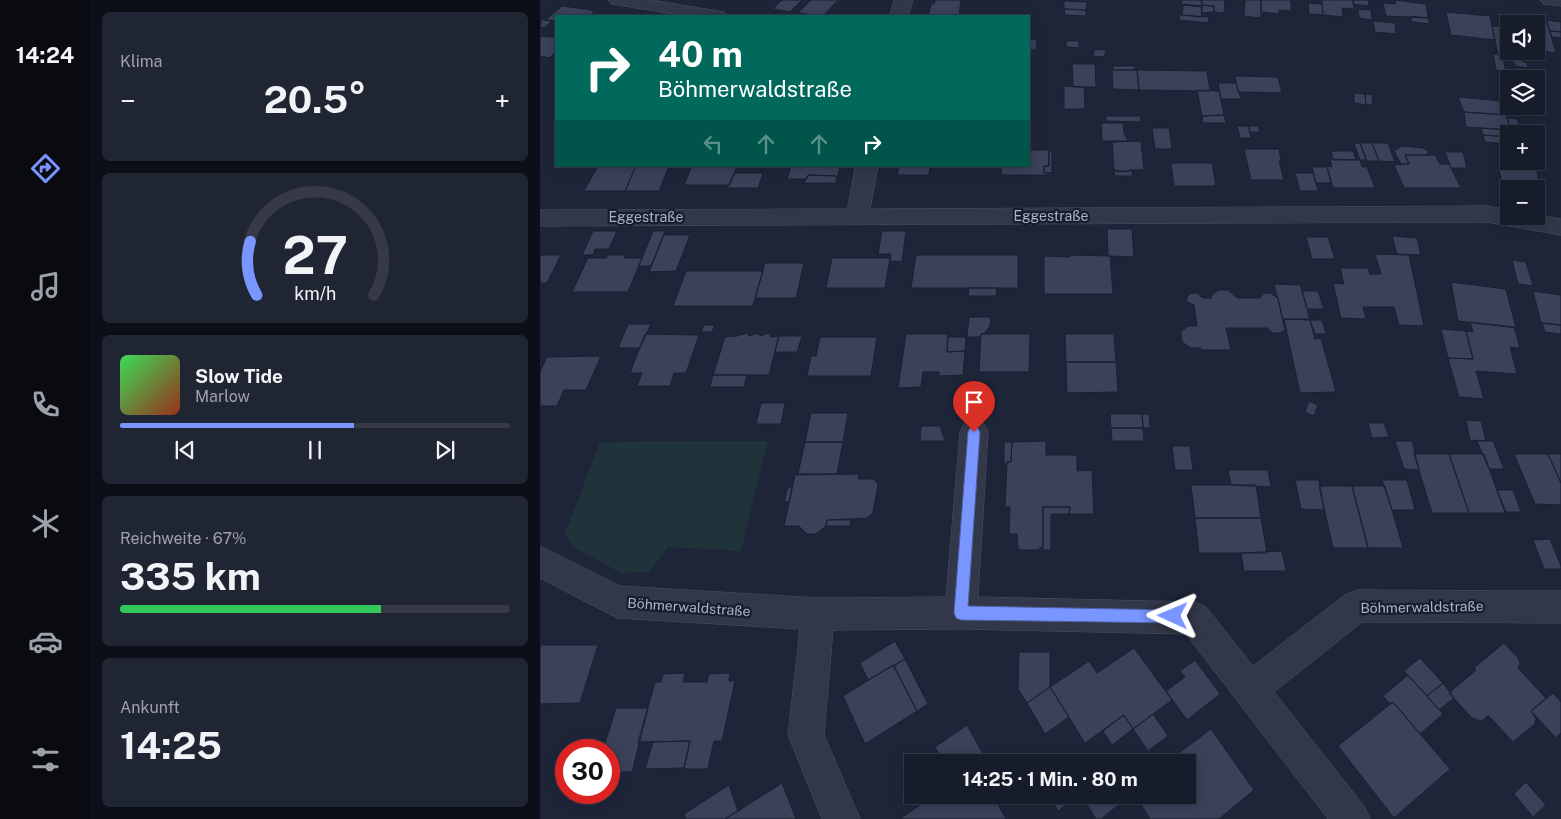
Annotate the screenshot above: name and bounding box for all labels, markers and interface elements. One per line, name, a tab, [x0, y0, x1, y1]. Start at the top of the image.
map controls	[1500, 15, 1545, 225]
button: sound	[1500, 15, 1545, 60]
text: 40 m	[658, 34, 743, 75]
icon: right	[575, 35, 640, 100]
text: 14:24	[16, 42, 74, 68]
text: Klima	[120, 52, 162, 71]
button: layers	[1500, 70, 1545, 115]
text: Böhmerwaldstraße	[658, 76, 852, 102]
text: 20.5°	[264, 77, 366, 122]
text: −	[120, 84, 136, 117]
text: +	[494, 84, 510, 117]
button: +	[1500, 125, 1545, 170]
icon: left	[699, 130, 727, 158]
icon: ahead	[752, 130, 780, 158]
icon: ahead	[805, 130, 833, 158]
icon: right	[858, 130, 886, 158]
icon: directions	[28, 151, 63, 186]
button: −	[1500, 180, 1545, 225]
street label: Eggestraße	[1014, 208, 1089, 224]
street label: Eggestraße	[609, 209, 684, 225]
text: 27	[282, 225, 348, 286]
icon: music	[28, 269, 63, 304]
text: km/h	[294, 283, 336, 304]
text: Slow Tide	[195, 365, 283, 387]
pin	[953, 381, 995, 432]
icon: phone	[28, 387, 63, 422]
text: Marlow	[195, 387, 250, 406]
icon: arrive	[960, 388, 988, 416]
icon: previous	[171, 436, 199, 464]
icon: pause	[301, 436, 329, 464]
icon: next	[431, 436, 459, 464]
icon: climate	[28, 506, 63, 541]
text: Reichweite · 67%	[120, 529, 247, 548]
text: 335 km	[120, 554, 261, 599]
position arrow	[1146, 589, 1198, 641]
street label: Böhmerwaldstraße	[627, 595, 751, 619]
street label: Böhmerwaldstraße	[1360, 598, 1484, 616]
icon: car	[28, 624, 63, 659]
text: Ankunft	[120, 698, 180, 717]
text: 14:25	[120, 723, 222, 768]
speed limit sign: 30	[555, 739, 620, 804]
icon: filters	[28, 742, 63, 777]
text: 14:25 · 1 Min. · 80 m	[962, 768, 1138, 790]

